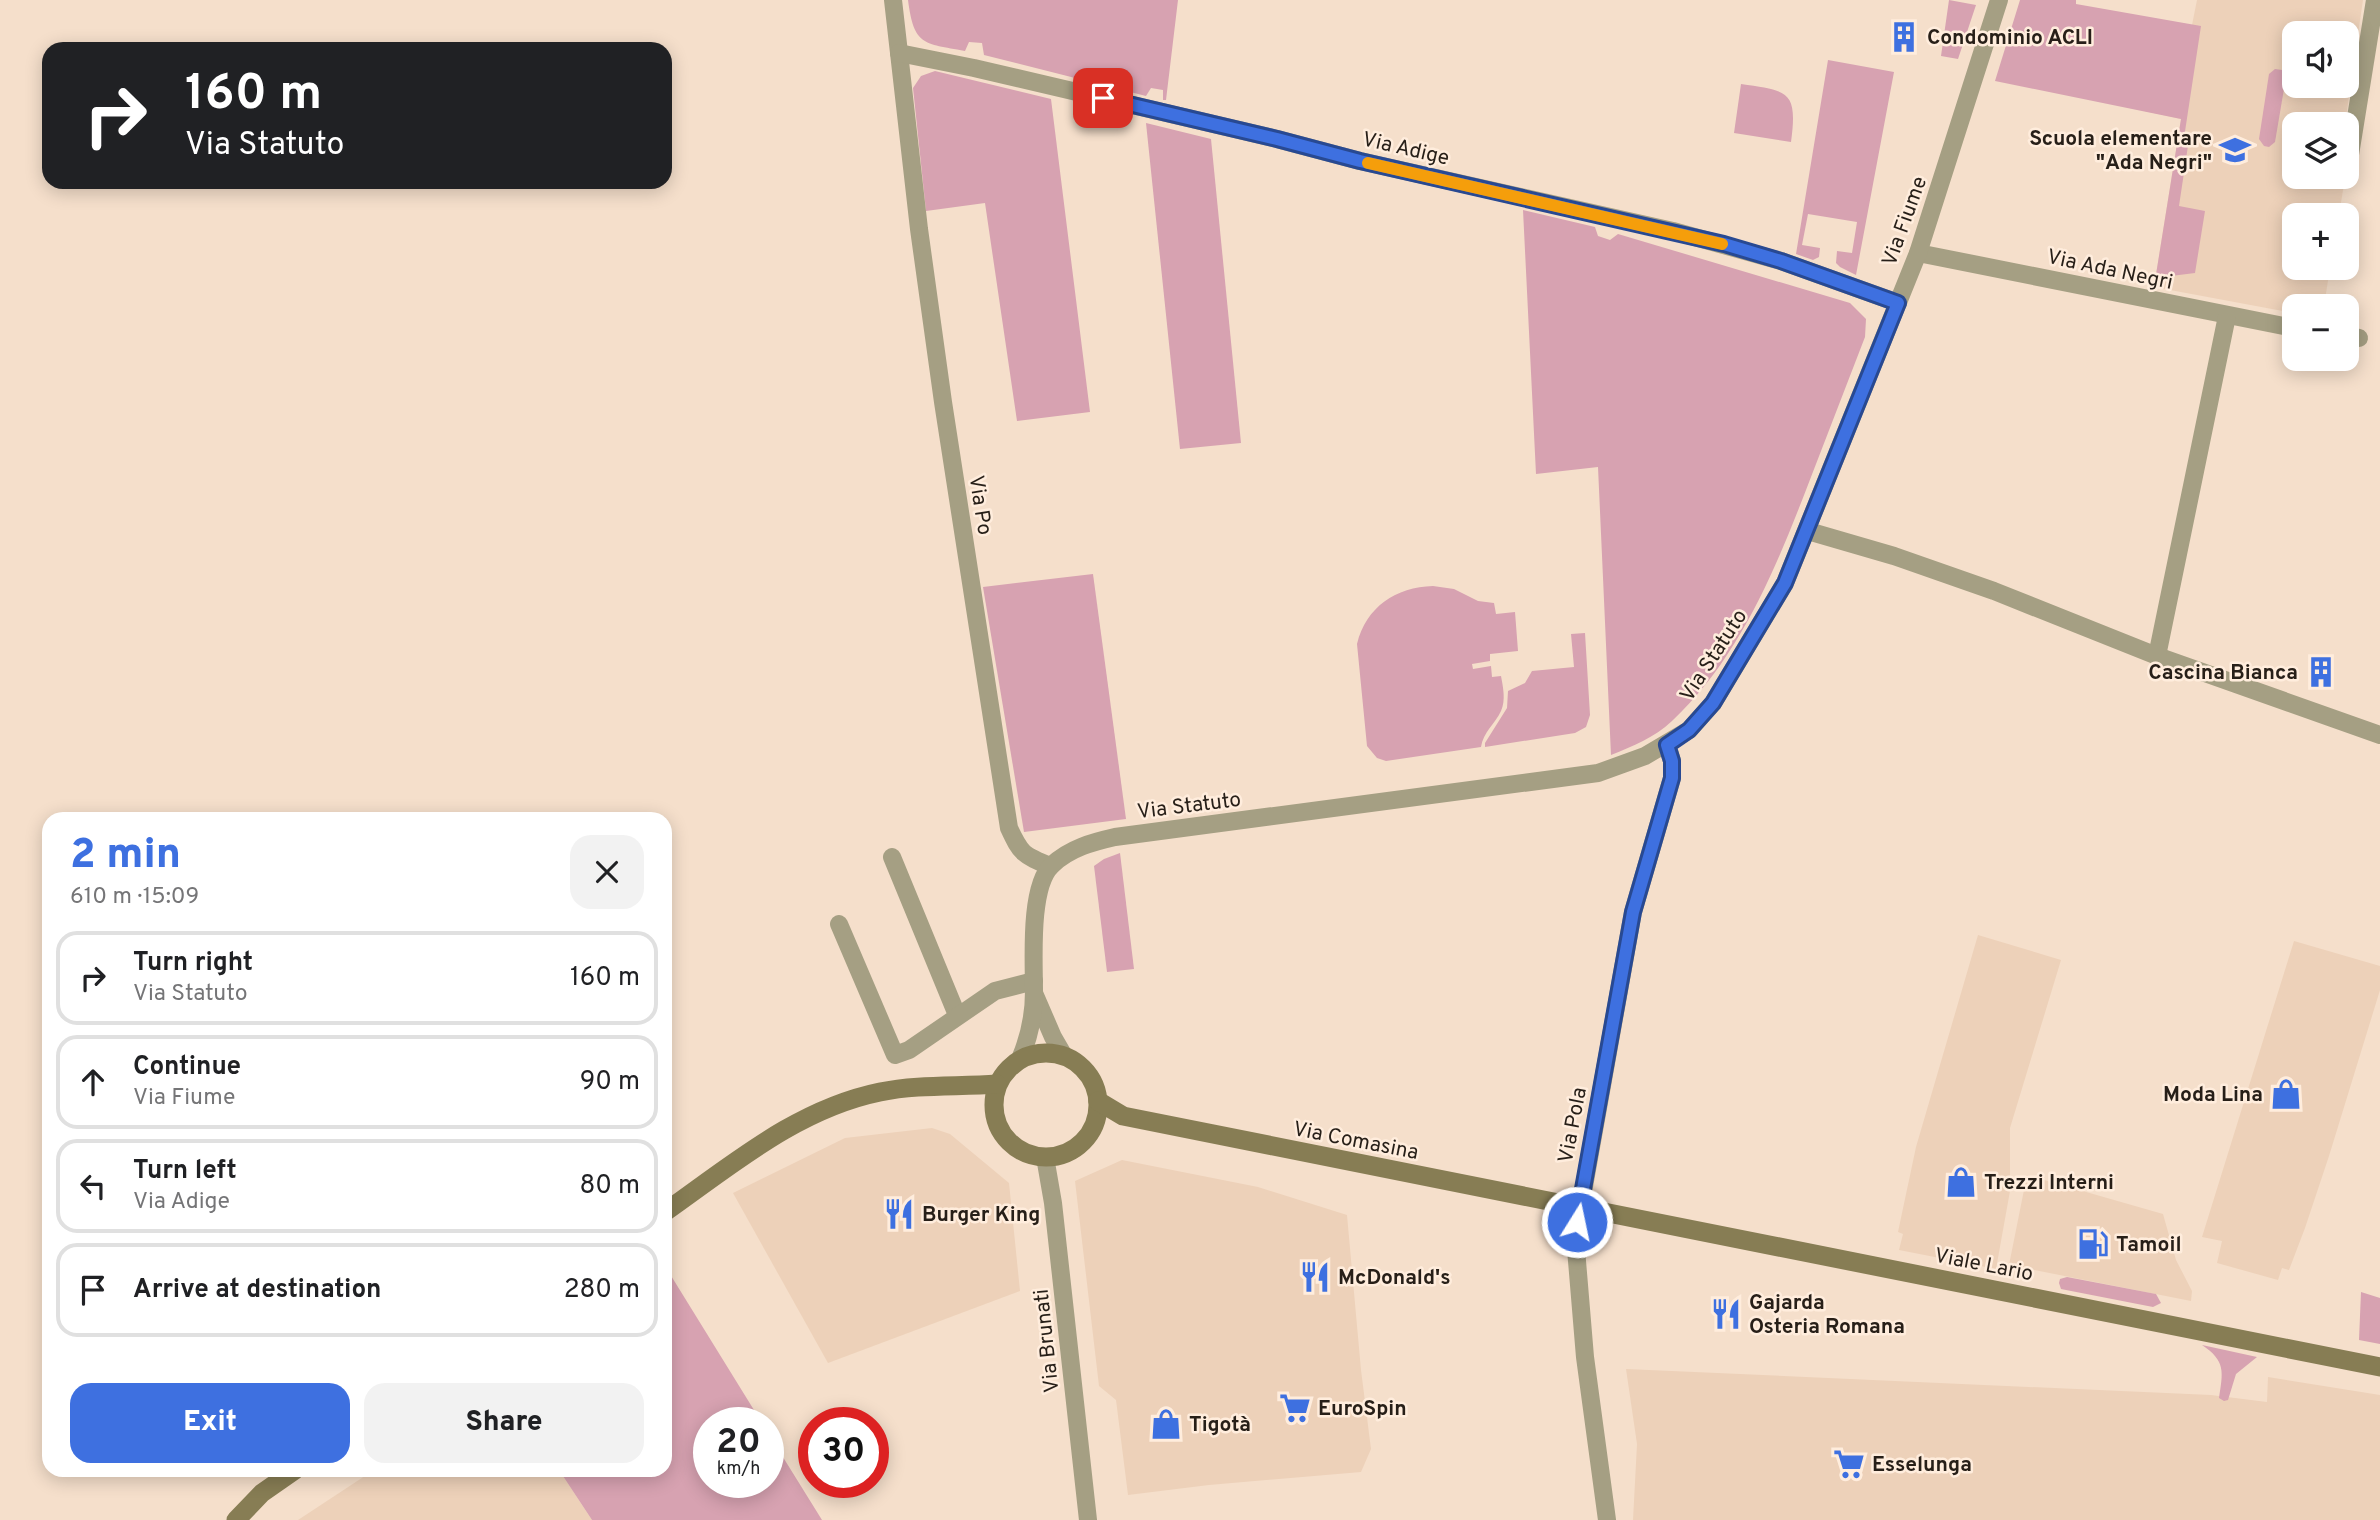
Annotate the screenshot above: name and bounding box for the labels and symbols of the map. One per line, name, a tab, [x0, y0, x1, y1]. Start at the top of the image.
building icon: Condominio ACLI	[1887, 20, 1921, 54]
place label: Condominio ACLI	[1927, 25, 2093, 52]
pin	[1073, 68, 1133, 128]
street label: Via Adige	[1360, 126, 1452, 173]
place label: Scuola elementare "Ada Negri"	[2029, 126, 2212, 177]
school or university icon: Scuola elementare "Ada Negri"	[2218, 133, 2252, 167]
street label: Via Fiume	[1877, 173, 1934, 270]
street label: Via Ada Negri	[2044, 244, 2175, 297]
street label: Via Po	[961, 473, 998, 537]
street label: Via Statuto	[1674, 605, 1754, 707]
building icon: Cascina Bianca	[2304, 655, 2338, 689]
place label: Cascina Bianca	[2148, 660, 2298, 687]
street label: Via Statuto	[1136, 787, 1243, 826]
shop icon: Moda Lina	[2269, 1077, 2303, 1111]
place label: Moda Lina	[2163, 1082, 2263, 1109]
street label: Via Pola	[1553, 1085, 1594, 1165]
street label: Via Comasina	[1291, 1116, 1421, 1167]
shop icon: Trezzi Interni	[1944, 1165, 1978, 1199]
place label: Trezzi Interni	[1984, 1170, 2114, 1197]
position arrow	[1540, 1185, 1614, 1259]
restaurant icon: Burger King	[882, 1197, 916, 1231]
place label: Burger King	[922, 1202, 1040, 1229]
fuel station icon: Tamoil	[2076, 1227, 2110, 1261]
place label: Tamoil	[2116, 1232, 2182, 1259]
street label: Viale Lario	[1932, 1243, 2035, 1288]
restaurant icon: McDonald's	[1298, 1260, 1332, 1294]
place label: McDonald's	[1338, 1265, 1451, 1292]
street label: Via Brunati	[1029, 1288, 1066, 1394]
place label: Gajarda Osteria Romana	[1749, 1290, 1905, 1341]
restaurant icon: Gajarda Osteria Romana	[1709, 1297, 1743, 1331]
supermarket icon: EuroSpin	[1278, 1391, 1312, 1425]
place label: EuroSpin	[1318, 1396, 1407, 1423]
speed limit sign: 30	[798, 1407, 889, 1498]
shop icon: Tigotà	[1149, 1407, 1183, 1441]
place label: Tigotà	[1189, 1412, 1251, 1439]
supermarket icon: Esselunga	[1832, 1447, 1866, 1481]
place label: Esselunga	[1872, 1452, 1972, 1479]

